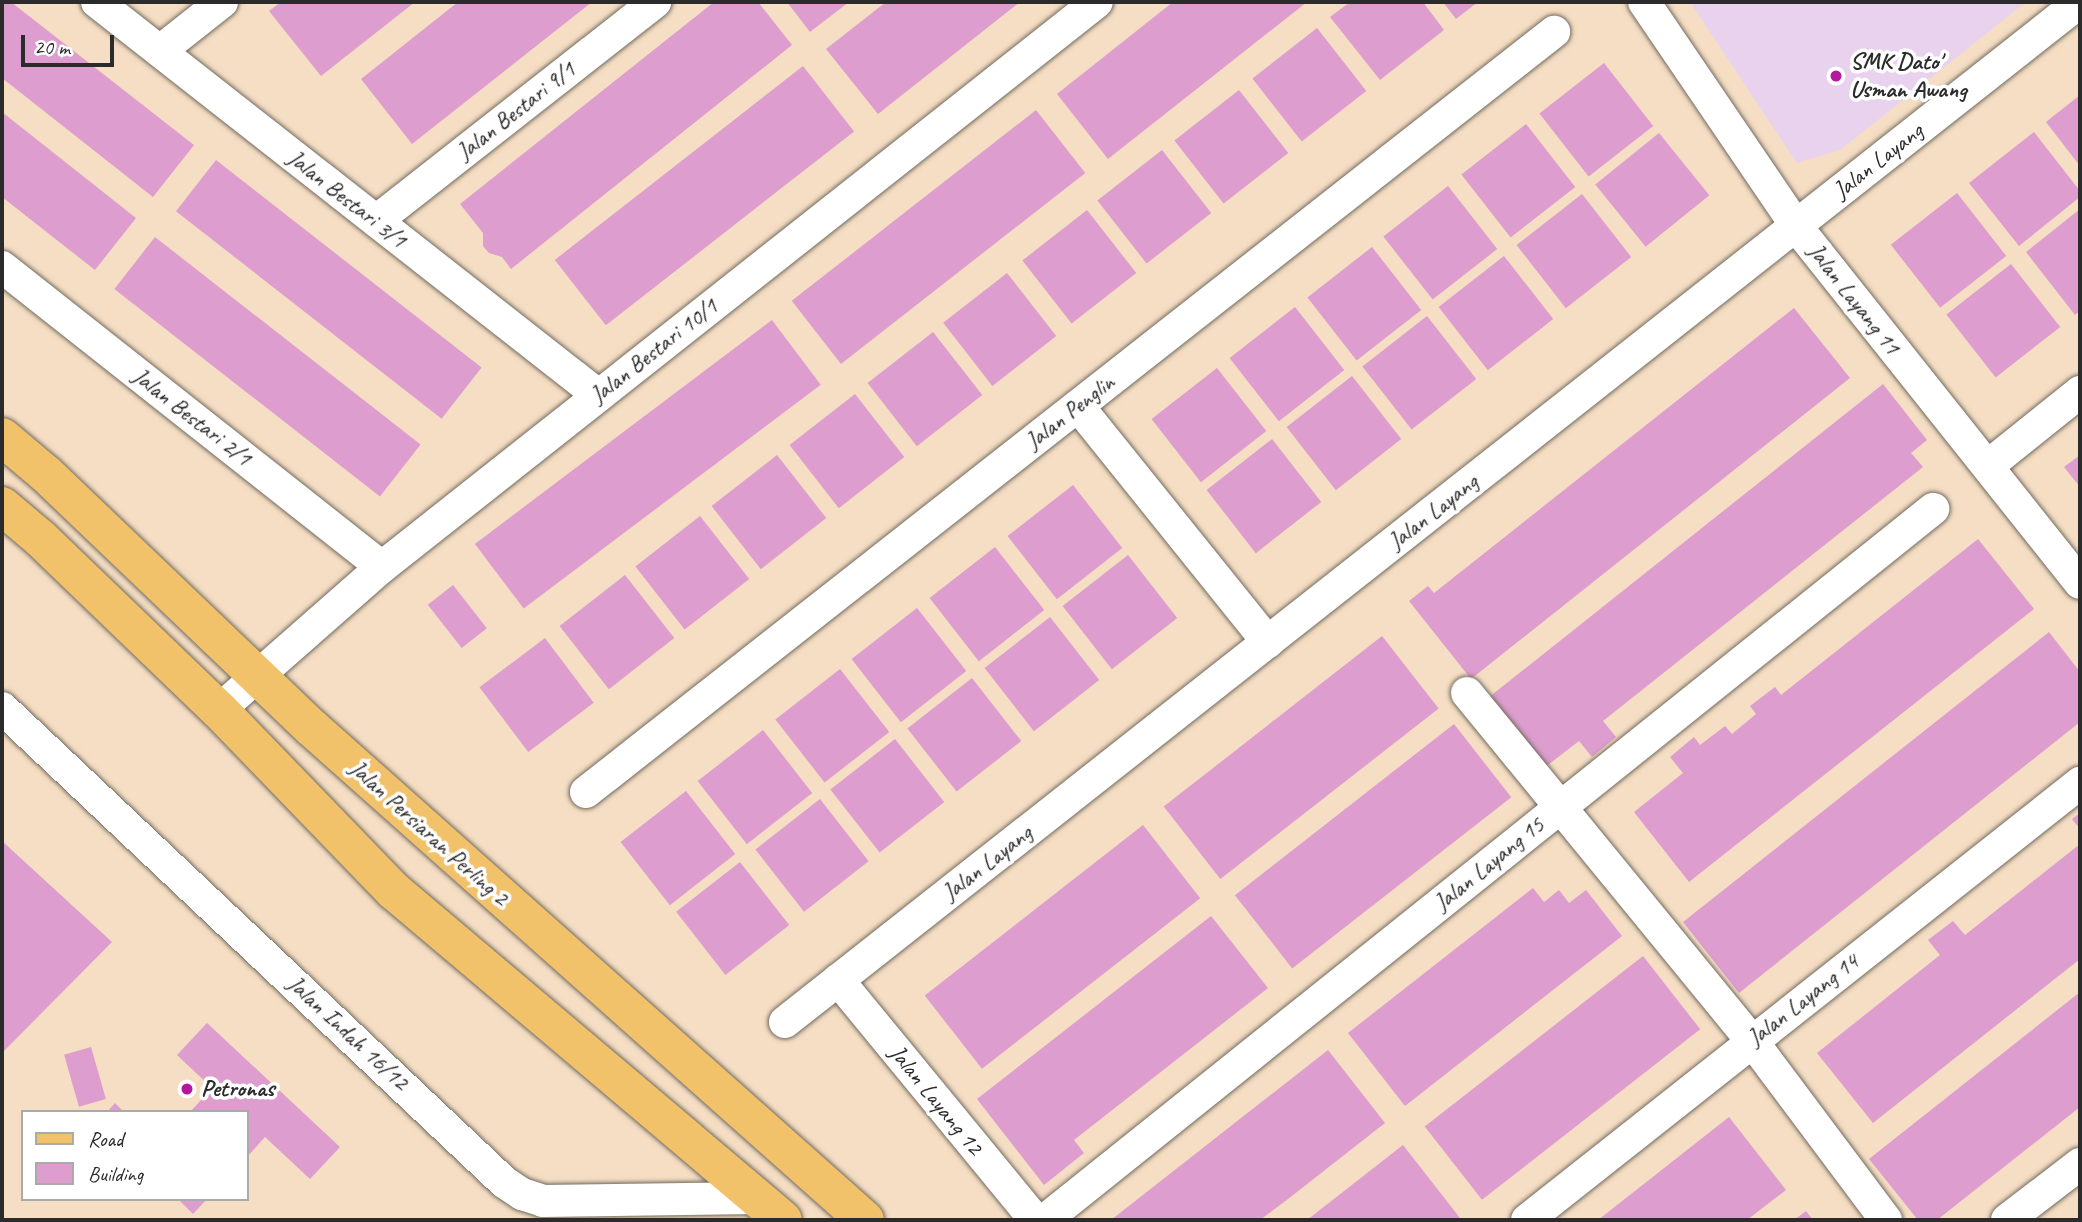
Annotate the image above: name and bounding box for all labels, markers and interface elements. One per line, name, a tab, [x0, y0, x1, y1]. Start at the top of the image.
scale bar	[24, 21, 117, 65]
text: 20 m	[34, 34, 70, 60]
place label: SMK Dato' Usman Awang	[1850, 48, 1968, 104]
street label: Jalan Bestari 9/1	[451, 56, 581, 166]
marker: SMK Dato' Usman Awang	[1828, 68, 1844, 84]
street label: Jalan Layang	[1828, 117, 1928, 205]
street label: Jalan Bestari 3/1	[282, 144, 412, 254]
street label: Jalan Layang 11	[1802, 238, 1906, 360]
street label: Jalan Bestari 10/1	[585, 293, 723, 409]
street label: Jalan Bestari 2/1	[127, 362, 257, 472]
street label: Jalan Penglin	[1020, 368, 1120, 456]
street label: Jalan Layang	[1383, 468, 1483, 556]
street label: Jalan Persiaran Perling 2	[343, 754, 515, 912]
street label: Jalan Layang 15	[1428, 811, 1550, 917]
street label: Jalan Layang	[937, 819, 1037, 907]
street label: Jalan Layang 14	[1742, 948, 1864, 1052]
street label: Jalan Indah 16/12	[281, 969, 415, 1097]
street label: Jalan Layang 12	[883, 1039, 989, 1161]
place label: Petronas	[201, 1075, 275, 1103]
marker: Petronas	[179, 1081, 195, 1097]
legend	[21, 1110, 248, 1201]
text: Road	[88, 1126, 123, 1152]
text: Building	[88, 1161, 143, 1187]

